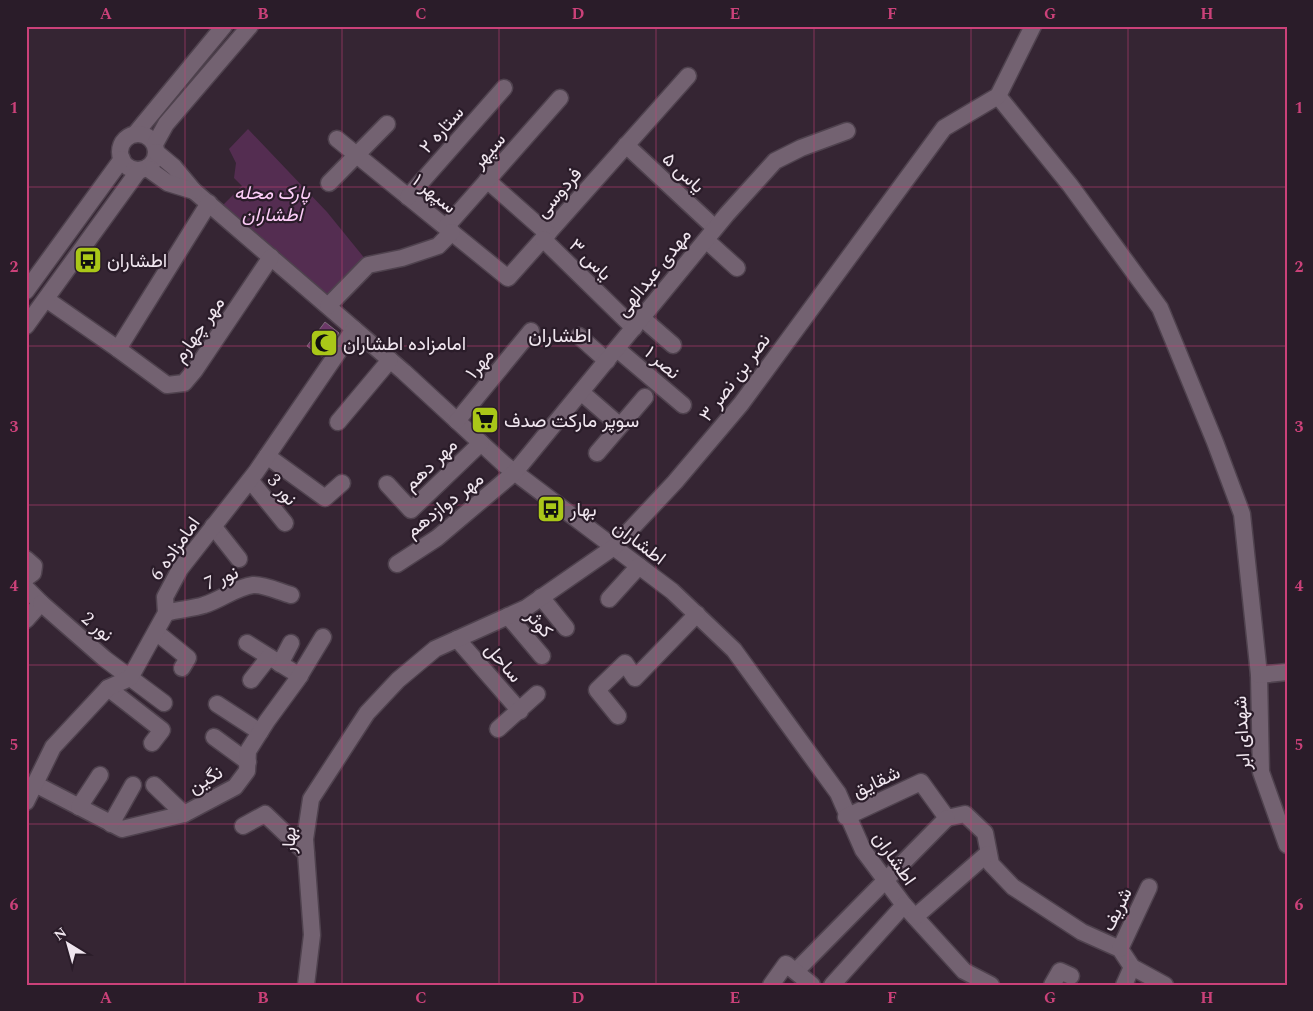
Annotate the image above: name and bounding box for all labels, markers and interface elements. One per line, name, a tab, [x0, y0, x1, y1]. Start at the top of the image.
text: A	[100, 2, 113, 26]
text: B	[257, 2, 269, 26]
text: C	[415, 2, 427, 26]
text: D	[572, 2, 585, 26]
text: E	[730, 2, 740, 26]
text: F	[887, 2, 897, 26]
text: G	[1044, 2, 1056, 26]
text: H	[1200, 2, 1214, 26]
text: 1	[10, 96, 18, 120]
text: 1	[1295, 96, 1303, 120]
street label: ستاره ۲	[413, 100, 472, 160]
street label: سپهر	[464, 127, 513, 176]
street label: یاس ۵	[655, 146, 711, 201]
street label: فردوسی	[529, 161, 590, 225]
street label: سپهر ۱	[406, 167, 463, 221]
park label: پارک محله اطشاران	[234, 179, 311, 230]
street label: مهدی عبدالهی	[609, 222, 699, 324]
street label: یاس ۳	[562, 232, 618, 288]
bus stop icon: اطشاران	[73, 245, 103, 275]
place label: اطشاران	[107, 247, 167, 276]
text: 2	[10, 255, 19, 279]
text: 2	[1295, 255, 1304, 279]
street label: مهر چهارم	[166, 291, 233, 369]
district label: اطشاران	[528, 321, 592, 351]
mosque icon: امامزاده اطشاران	[309, 328, 339, 358]
street label: نصر بن نصر ۳	[692, 328, 778, 428]
place label: امامزاده اطشاران	[343, 330, 466, 359]
street label: نصر ۱	[638, 339, 686, 387]
street label: مهر۱	[459, 342, 502, 386]
supermarket icon: سوپر مارکت صدف	[470, 405, 500, 435]
place label: سوپر مارکت صدف	[504, 407, 639, 436]
text: 3	[10, 415, 19, 439]
text: 3	[1295, 415, 1304, 439]
street label: مهر دهم	[397, 432, 465, 498]
street label: مهر دوازدهم	[399, 465, 490, 545]
street label: نور 3	[260, 467, 304, 513]
bus stop icon: بهار	[536, 494, 566, 524]
place label: بهار	[569, 496, 597, 525]
street label: امامزاده 6	[143, 511, 208, 587]
street label: اطشاران	[606, 513, 672, 573]
street label: نور 7	[200, 558, 243, 598]
text: 4	[10, 574, 19, 598]
text: 4	[1295, 574, 1304, 598]
street label: کوثر	[517, 602, 560, 645]
street label: نور 2	[74, 605, 120, 649]
street label: ساحل	[477, 636, 529, 690]
street label: شهدای ابر	[1226, 695, 1259, 772]
text: 5	[10, 733, 18, 757]
text: 5	[1295, 733, 1303, 757]
street label: نگین	[183, 758, 229, 802]
street label: شقایق	[848, 759, 905, 806]
street label: اطشاران	[865, 826, 923, 892]
street label: بهار	[275, 827, 304, 855]
street label: شریف	[1094, 883, 1140, 937]
text: 6	[10, 893, 19, 917]
text: 6	[1295, 893, 1304, 917]
north arrow	[42, 918, 92, 968]
text: N	[50, 922, 71, 946]
text: A	[100, 986, 113, 1010]
text: B	[257, 986, 269, 1010]
text: C	[415, 986, 427, 1010]
text: D	[572, 986, 585, 1010]
text: E	[730, 986, 740, 1010]
text: F	[887, 986, 897, 1010]
text: G	[1044, 986, 1056, 1010]
text: H	[1200, 986, 1214, 1010]

